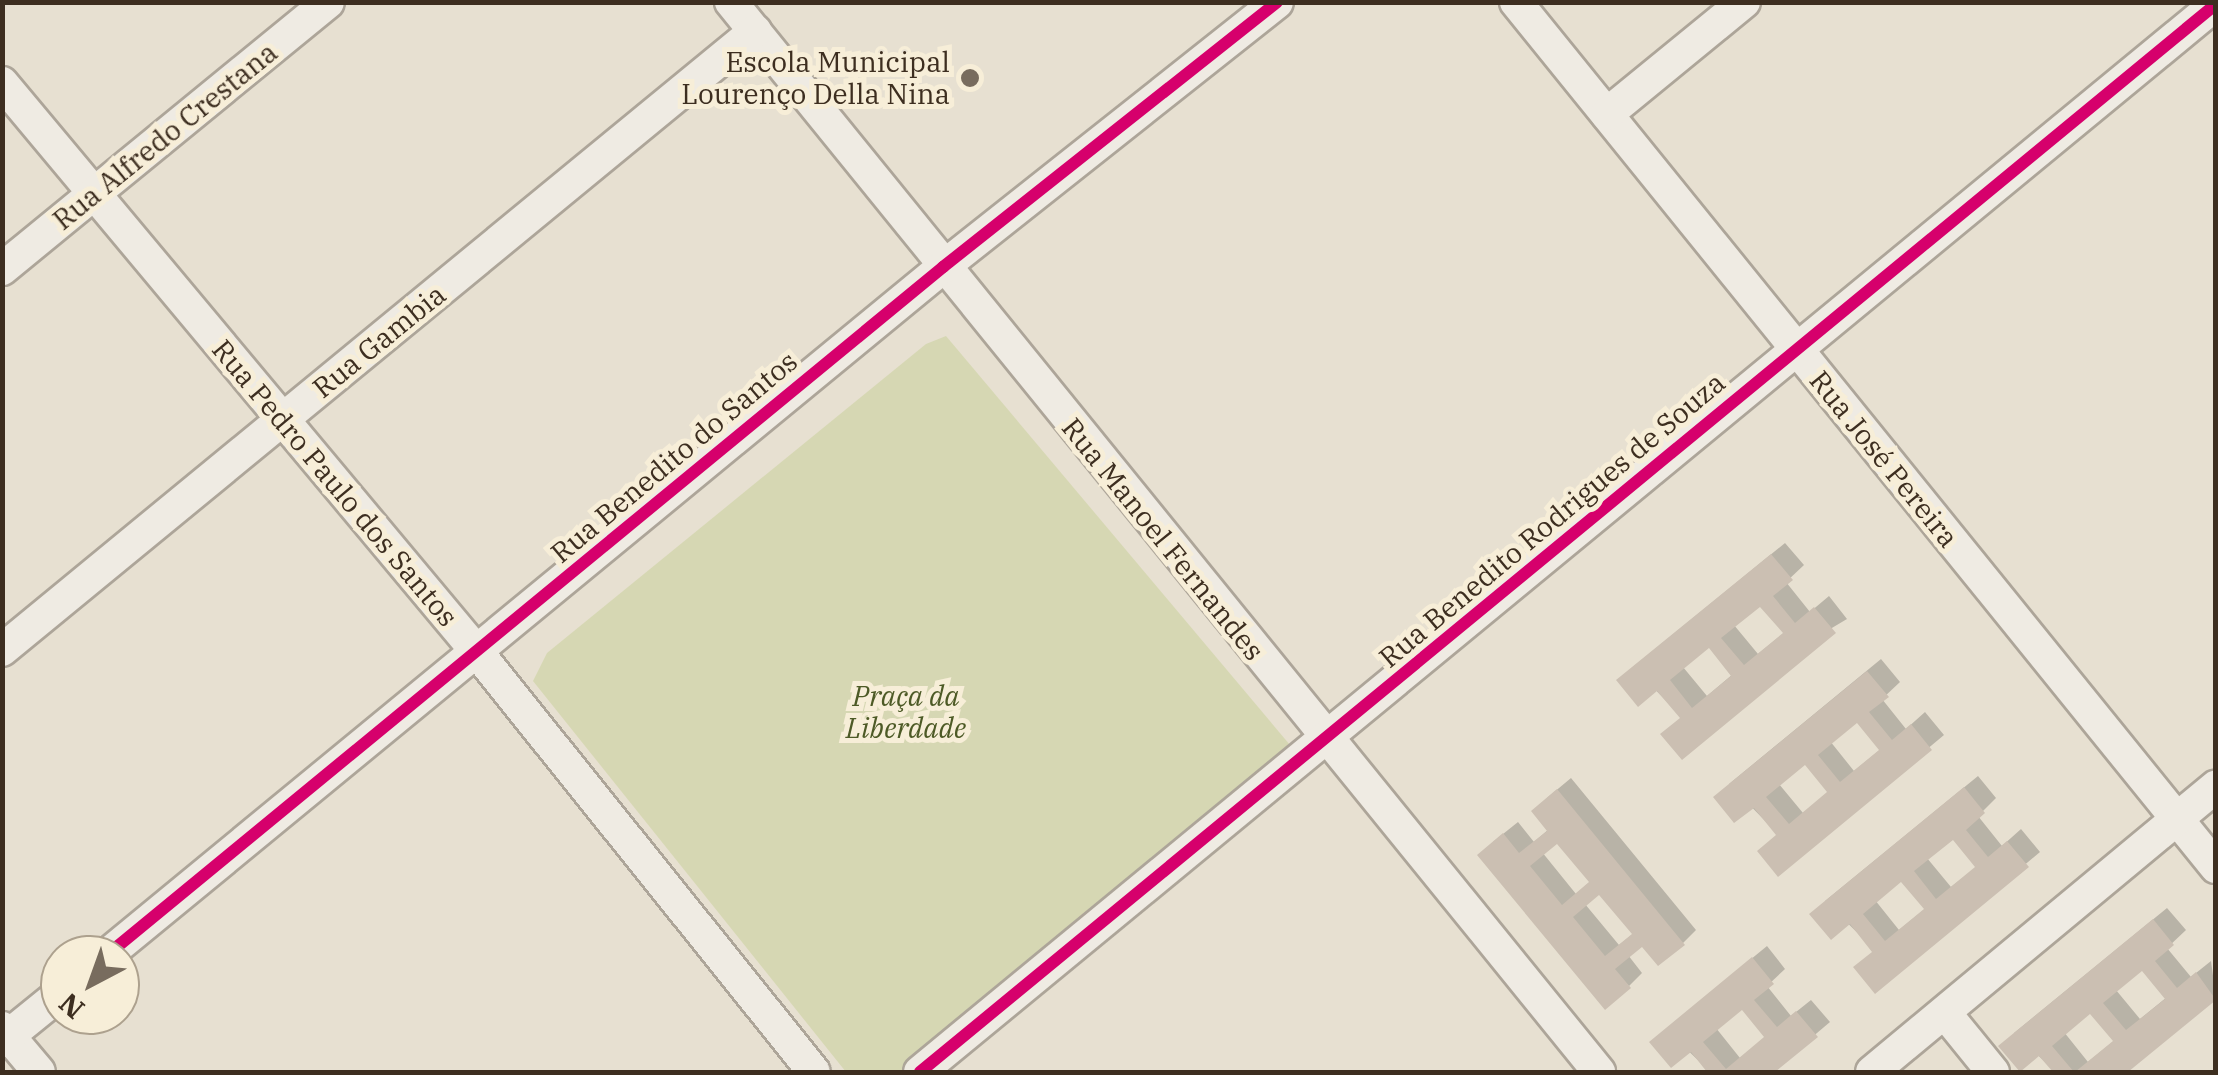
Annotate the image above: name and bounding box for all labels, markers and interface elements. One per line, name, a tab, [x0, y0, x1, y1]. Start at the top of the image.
street label: Rua Alfredo Crestana	[46, 35, 284, 237]
place label: Escola Municipal Lourenço Della Nina	[681, 45, 950, 111]
marker: Escola Municipal Lourenço Della Nina	[959, 67, 981, 89]
street label: Rua Gambia	[306, 277, 452, 405]
street label: Rua Pedro Paulo dos Santos	[205, 333, 465, 633]
street label: Rua Benedito do Santos	[544, 344, 804, 570]
street label: Rua José Pereira	[1803, 364, 1965, 554]
street label: Rua Benedito Rodrigues de Souza	[1372, 365, 1732, 675]
street label: Rua Manoel Fernandes	[1055, 411, 1271, 667]
park label: Praça da Liberdade	[846, 679, 966, 745]
north arrow	[40, 935, 140, 1035]
text: N	[51, 985, 92, 1028]

